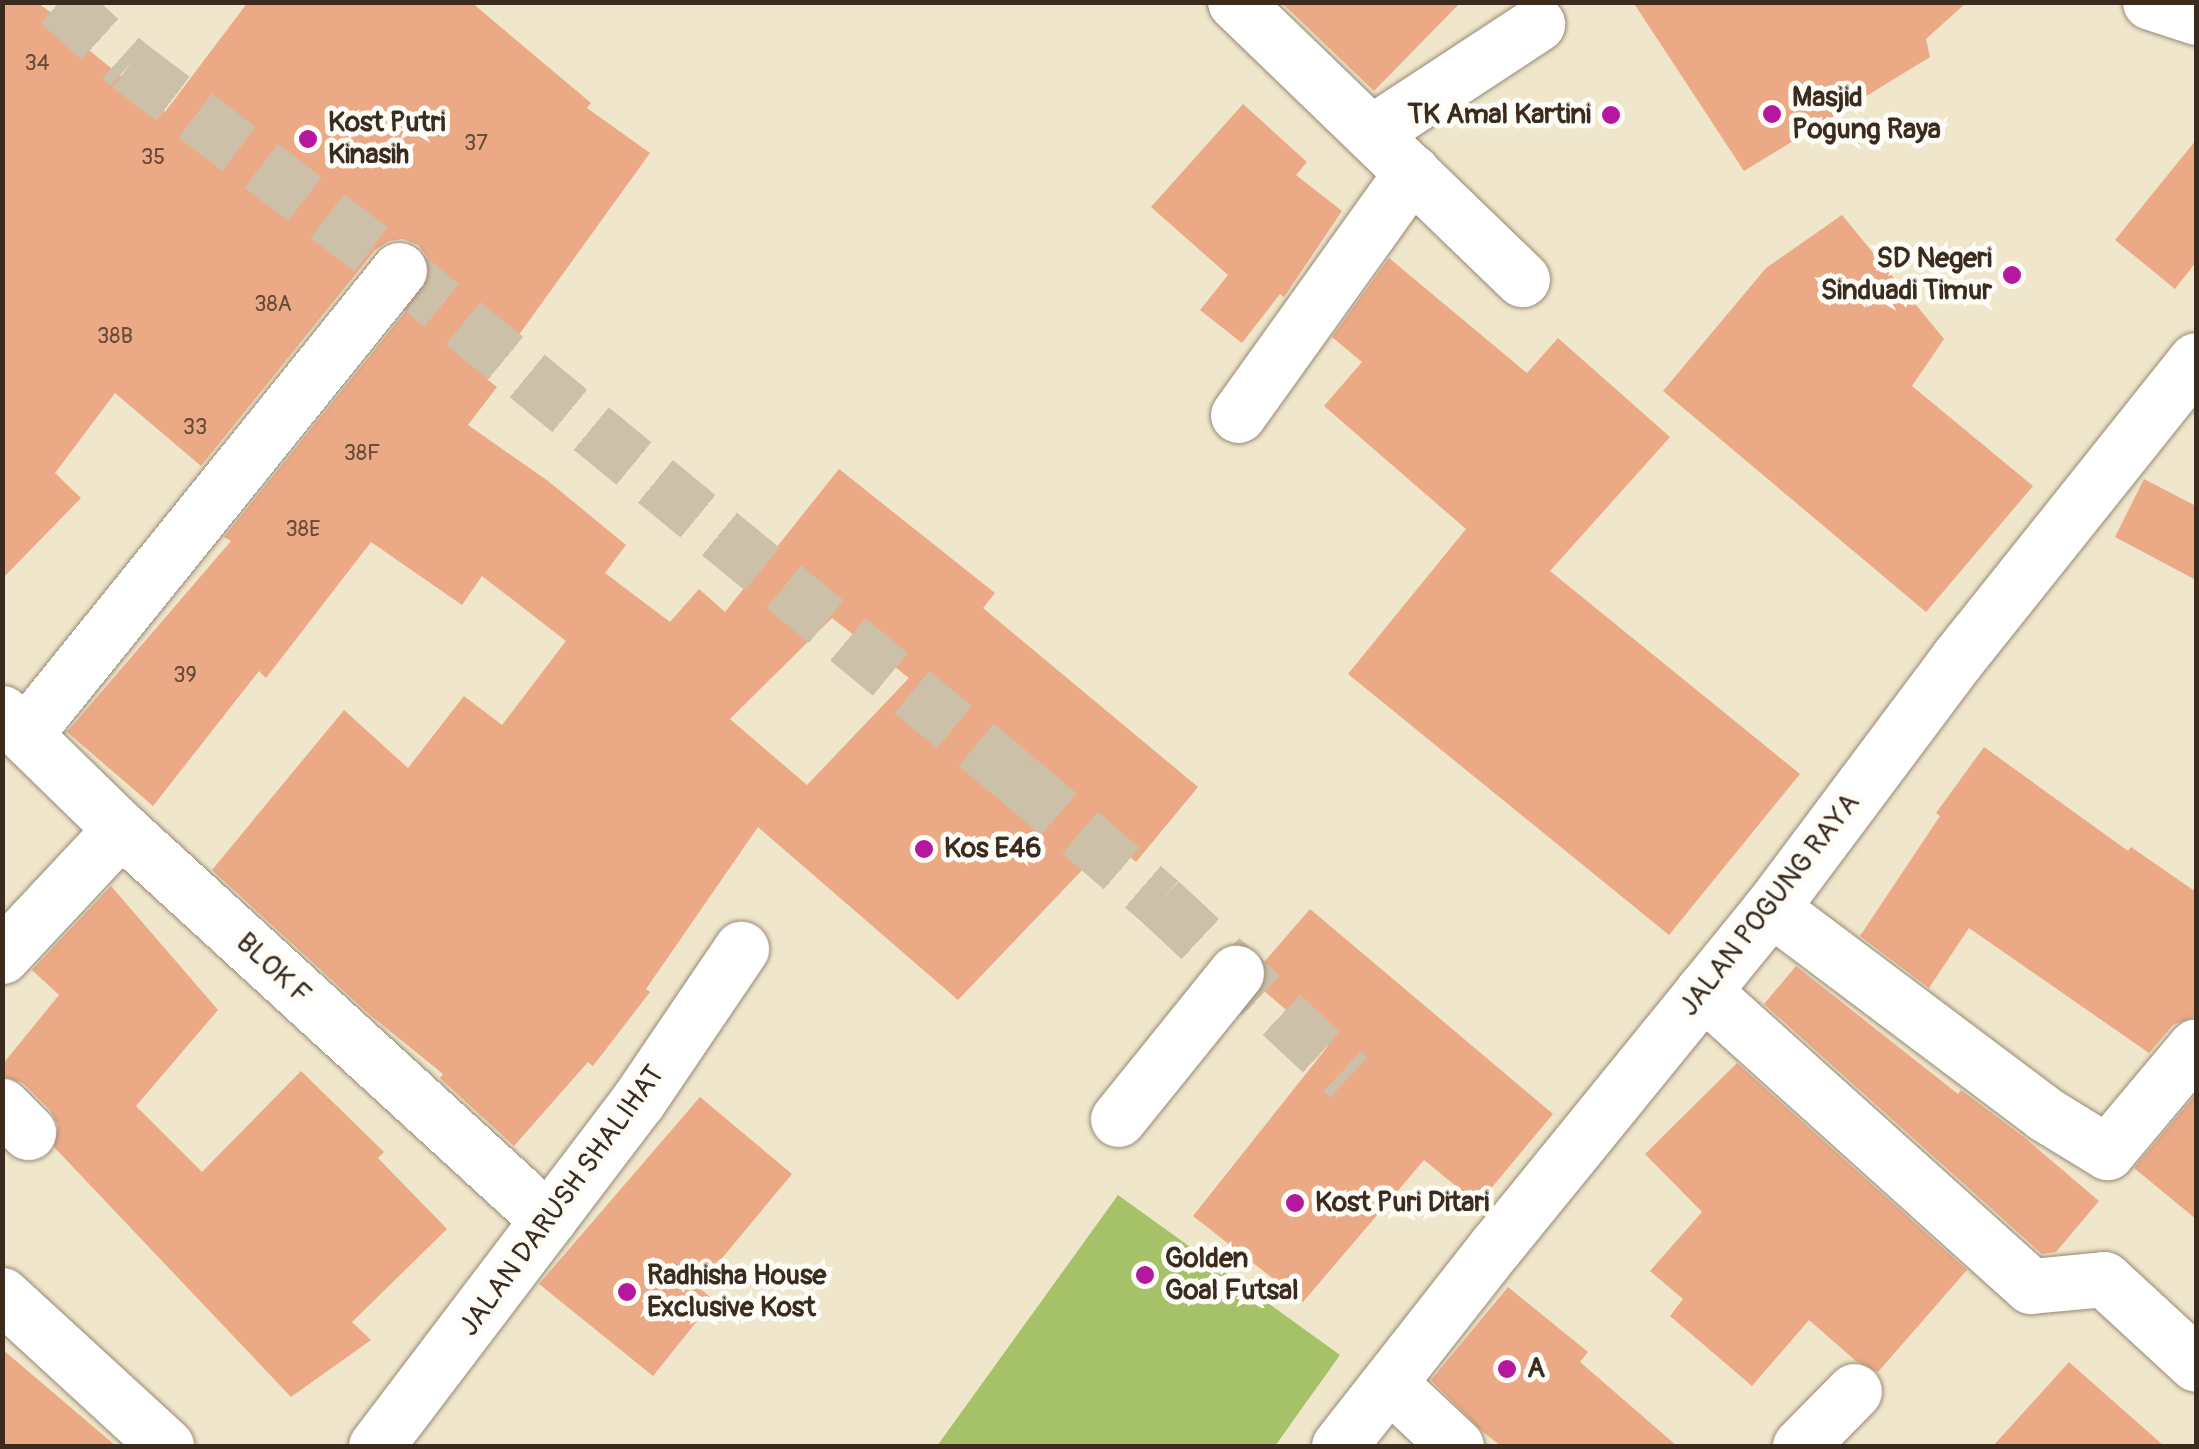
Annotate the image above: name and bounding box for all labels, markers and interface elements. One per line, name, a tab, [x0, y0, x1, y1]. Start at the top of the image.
house number: 34	[24, 51, 50, 77]
place label: Masjid Pogung Raya	[1792, 81, 1941, 147]
place label: TK Amal Kartini	[1408, 98, 1591, 132]
marker: Masjid Pogung Raya	[1761, 103, 1783, 125]
marker: TK Amal Kartini	[1600, 104, 1622, 126]
place label: Kost Putri Kinasih	[328, 106, 446, 172]
marker: Kost Putri Kinasih	[297, 128, 319, 150]
house number: 37	[464, 131, 488, 157]
house number: 35	[141, 145, 165, 171]
place label: SD Negeri Sinduadi Timur	[1821, 242, 1992, 308]
marker: SD Negeri Sinduadi Timur	[2001, 264, 2023, 286]
house number: 38A	[254, 292, 292, 318]
house number: 38B	[97, 324, 133, 350]
house number: 33	[183, 415, 207, 441]
house number: 38F	[344, 441, 380, 467]
house number: 38E	[286, 517, 320, 543]
house number: 39	[173, 663, 197, 689]
street label: JALAN POGUNG RAYA	[1673, 787, 1867, 1023]
place label: Kos E46	[944, 832, 1042, 866]
marker: Kos E46	[913, 838, 935, 860]
street label: BLOK F	[229, 926, 317, 1012]
street label: JALAN DARUSH SHALIHAT	[453, 1059, 671, 1343]
place label: Kost Puri Ditari	[1315, 1186, 1489, 1220]
marker: Kost Puri Ditari	[1284, 1192, 1306, 1214]
place label: Golden Goal Futsal	[1165, 1242, 1299, 1308]
place label: Radhisha House Exclusive Kost	[647, 1259, 826, 1325]
marker: Golden Goal Futsal	[1134, 1264, 1156, 1286]
marker: Radhisha House Exclusive Kost	[616, 1281, 638, 1303]
place label: A	[1527, 1352, 1545, 1386]
marker: A	[1496, 1358, 1518, 1380]

